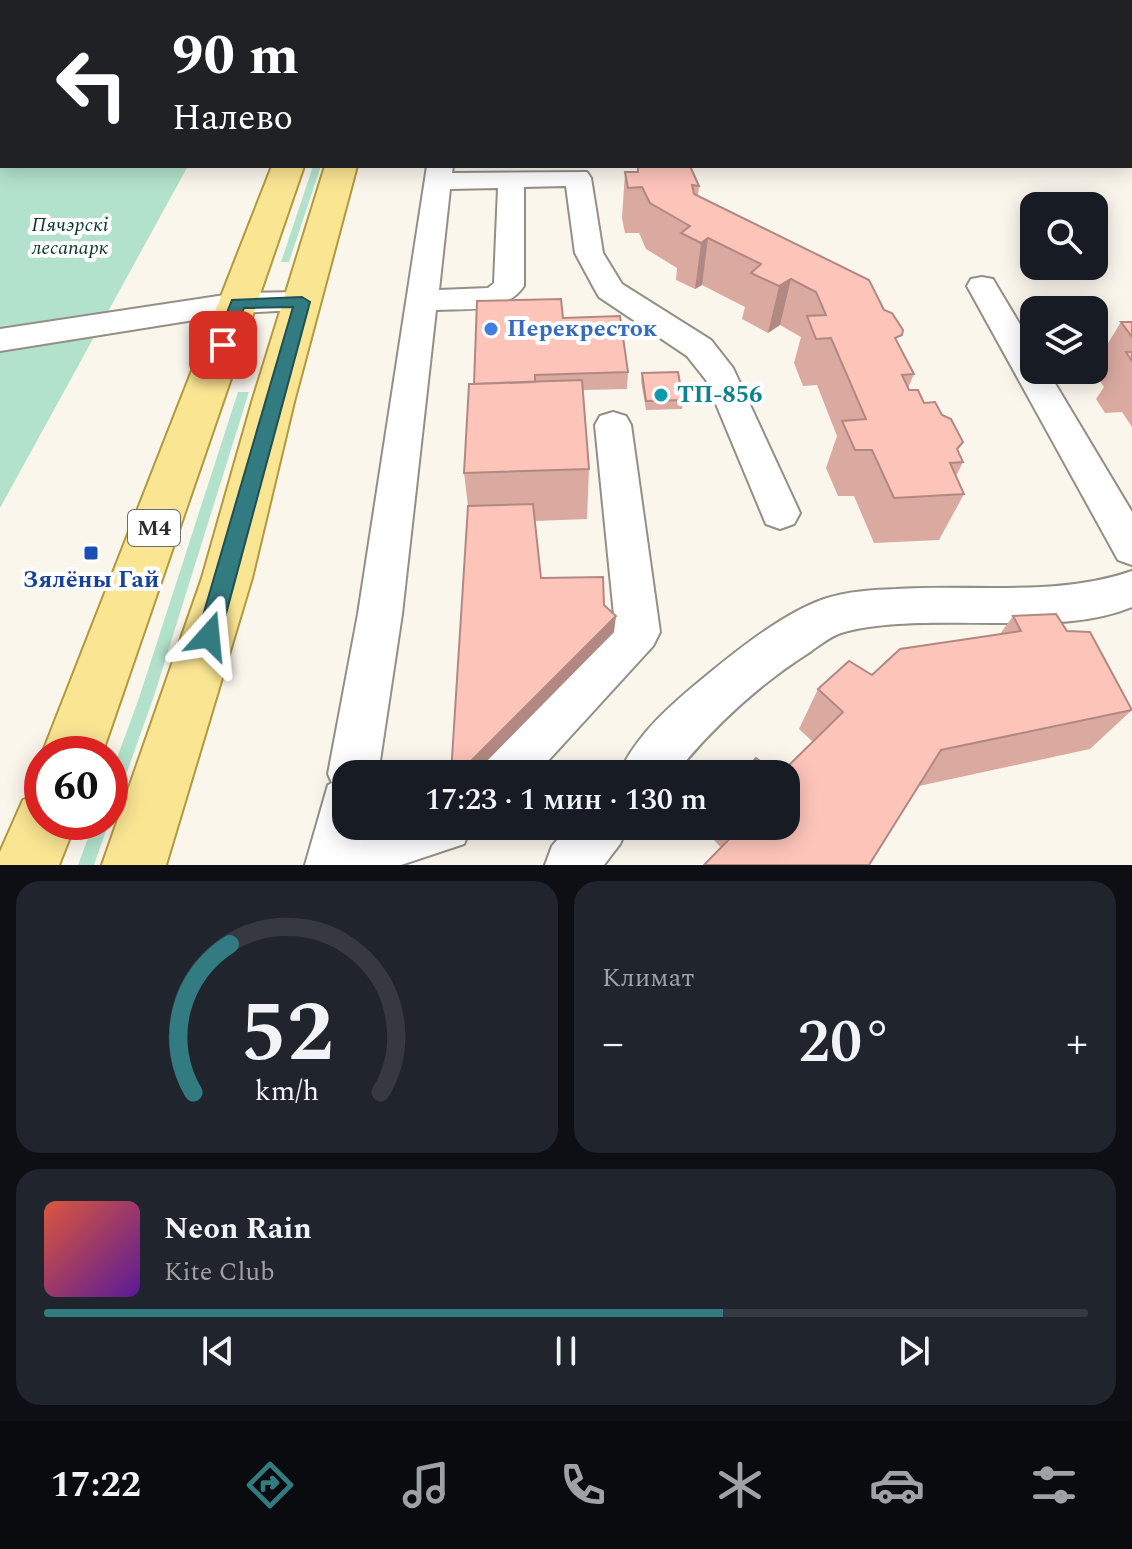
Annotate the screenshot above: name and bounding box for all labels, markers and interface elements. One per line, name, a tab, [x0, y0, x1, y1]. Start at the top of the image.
text: 90 m	[172, 14, 299, 99]
icon: left	[40, 32, 144, 136]
text: Налево	[172, 91, 293, 146]
map controls	[1020, 192, 1108, 384]
button: search	[1020, 192, 1108, 280]
park label: Пячэрскі лесапарк	[31, 210, 109, 263]
button: layers	[1020, 296, 1108, 384]
pin	[189, 311, 257, 379]
place label: Перекресток	[507, 311, 658, 347]
marker: Перекресток	[482, 320, 500, 338]
icon: arrive	[201, 323, 245, 367]
place label: ТП-856	[677, 377, 763, 413]
marker: ТП-856	[652, 386, 670, 404]
road number: М4	[128, 510, 180, 546]
marker: Зялёны Гай	[82, 544, 100, 562]
place label: Зялёны Гай	[23, 562, 159, 598]
position arrow	[167, 594, 251, 678]
speed limit sign: 60	[24, 736, 128, 840]
text: 17:23 · 1 мин · 130 m	[425, 777, 707, 823]
text: Климат	[602, 958, 694, 998]
text: 52	[240, 971, 334, 1098]
text: 20°	[798, 997, 892, 1089]
text: −	[602, 1010, 624, 1077]
text: +	[1066, 1010, 1088, 1077]
text: km/h	[255, 1070, 319, 1113]
text: Neon Rain	[164, 1206, 312, 1252]
text: Kite Club	[164, 1252, 275, 1292]
icon: previous	[196, 1329, 240, 1373]
icon: pause	[544, 1329, 588, 1373]
icon: next	[892, 1329, 936, 1373]
icon: directions	[242, 1457, 298, 1513]
icon: music	[398, 1457, 454, 1513]
icon: phone	[555, 1457, 611, 1513]
icon: climate	[712, 1457, 768, 1513]
icon: car	[869, 1457, 925, 1513]
icon: filters	[1026, 1457, 1082, 1513]
text: 17:22	[50, 1458, 141, 1513]

